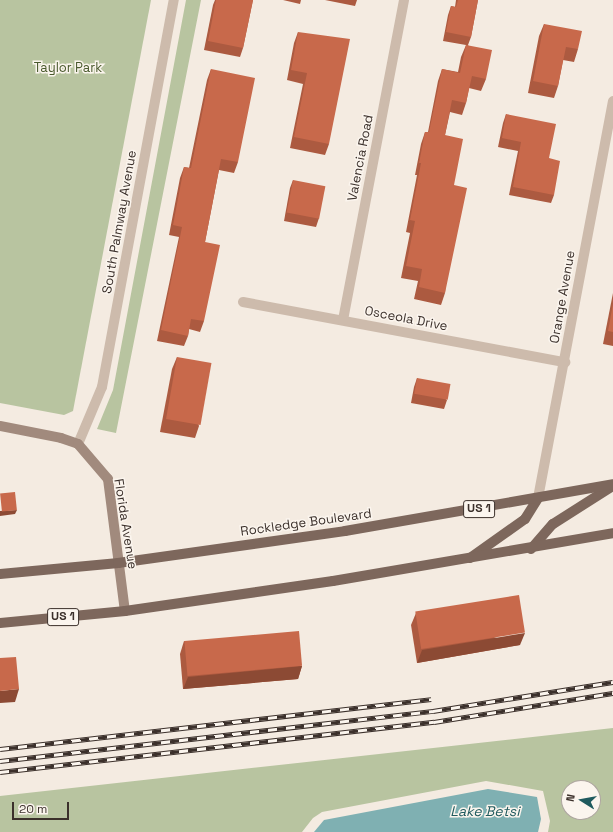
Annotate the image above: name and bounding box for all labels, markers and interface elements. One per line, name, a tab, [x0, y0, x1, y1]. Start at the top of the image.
park label: Taylor Park	[34, 60, 102, 76]
street label: Valencia Road	[345, 114, 377, 202]
street label: South Palmway Avenue	[100, 149, 140, 295]
street label: Orange Avenue	[547, 249, 579, 345]
street label: Osceola Drive	[363, 303, 449, 335]
street label: Florida Avenue	[110, 478, 140, 570]
road number: US 1	[463, 499, 495, 519]
street label: Rockledge Boulevard	[239, 506, 373, 540]
road number: US 1	[47, 607, 79, 627]
north arrow	[561, 780, 601, 820]
text: N	[563, 793, 578, 803]
scale bar	[14, 794, 71, 820]
text: 20 m	[19, 801, 47, 817]
water label: Lake Betsi	[450, 803, 520, 819]

